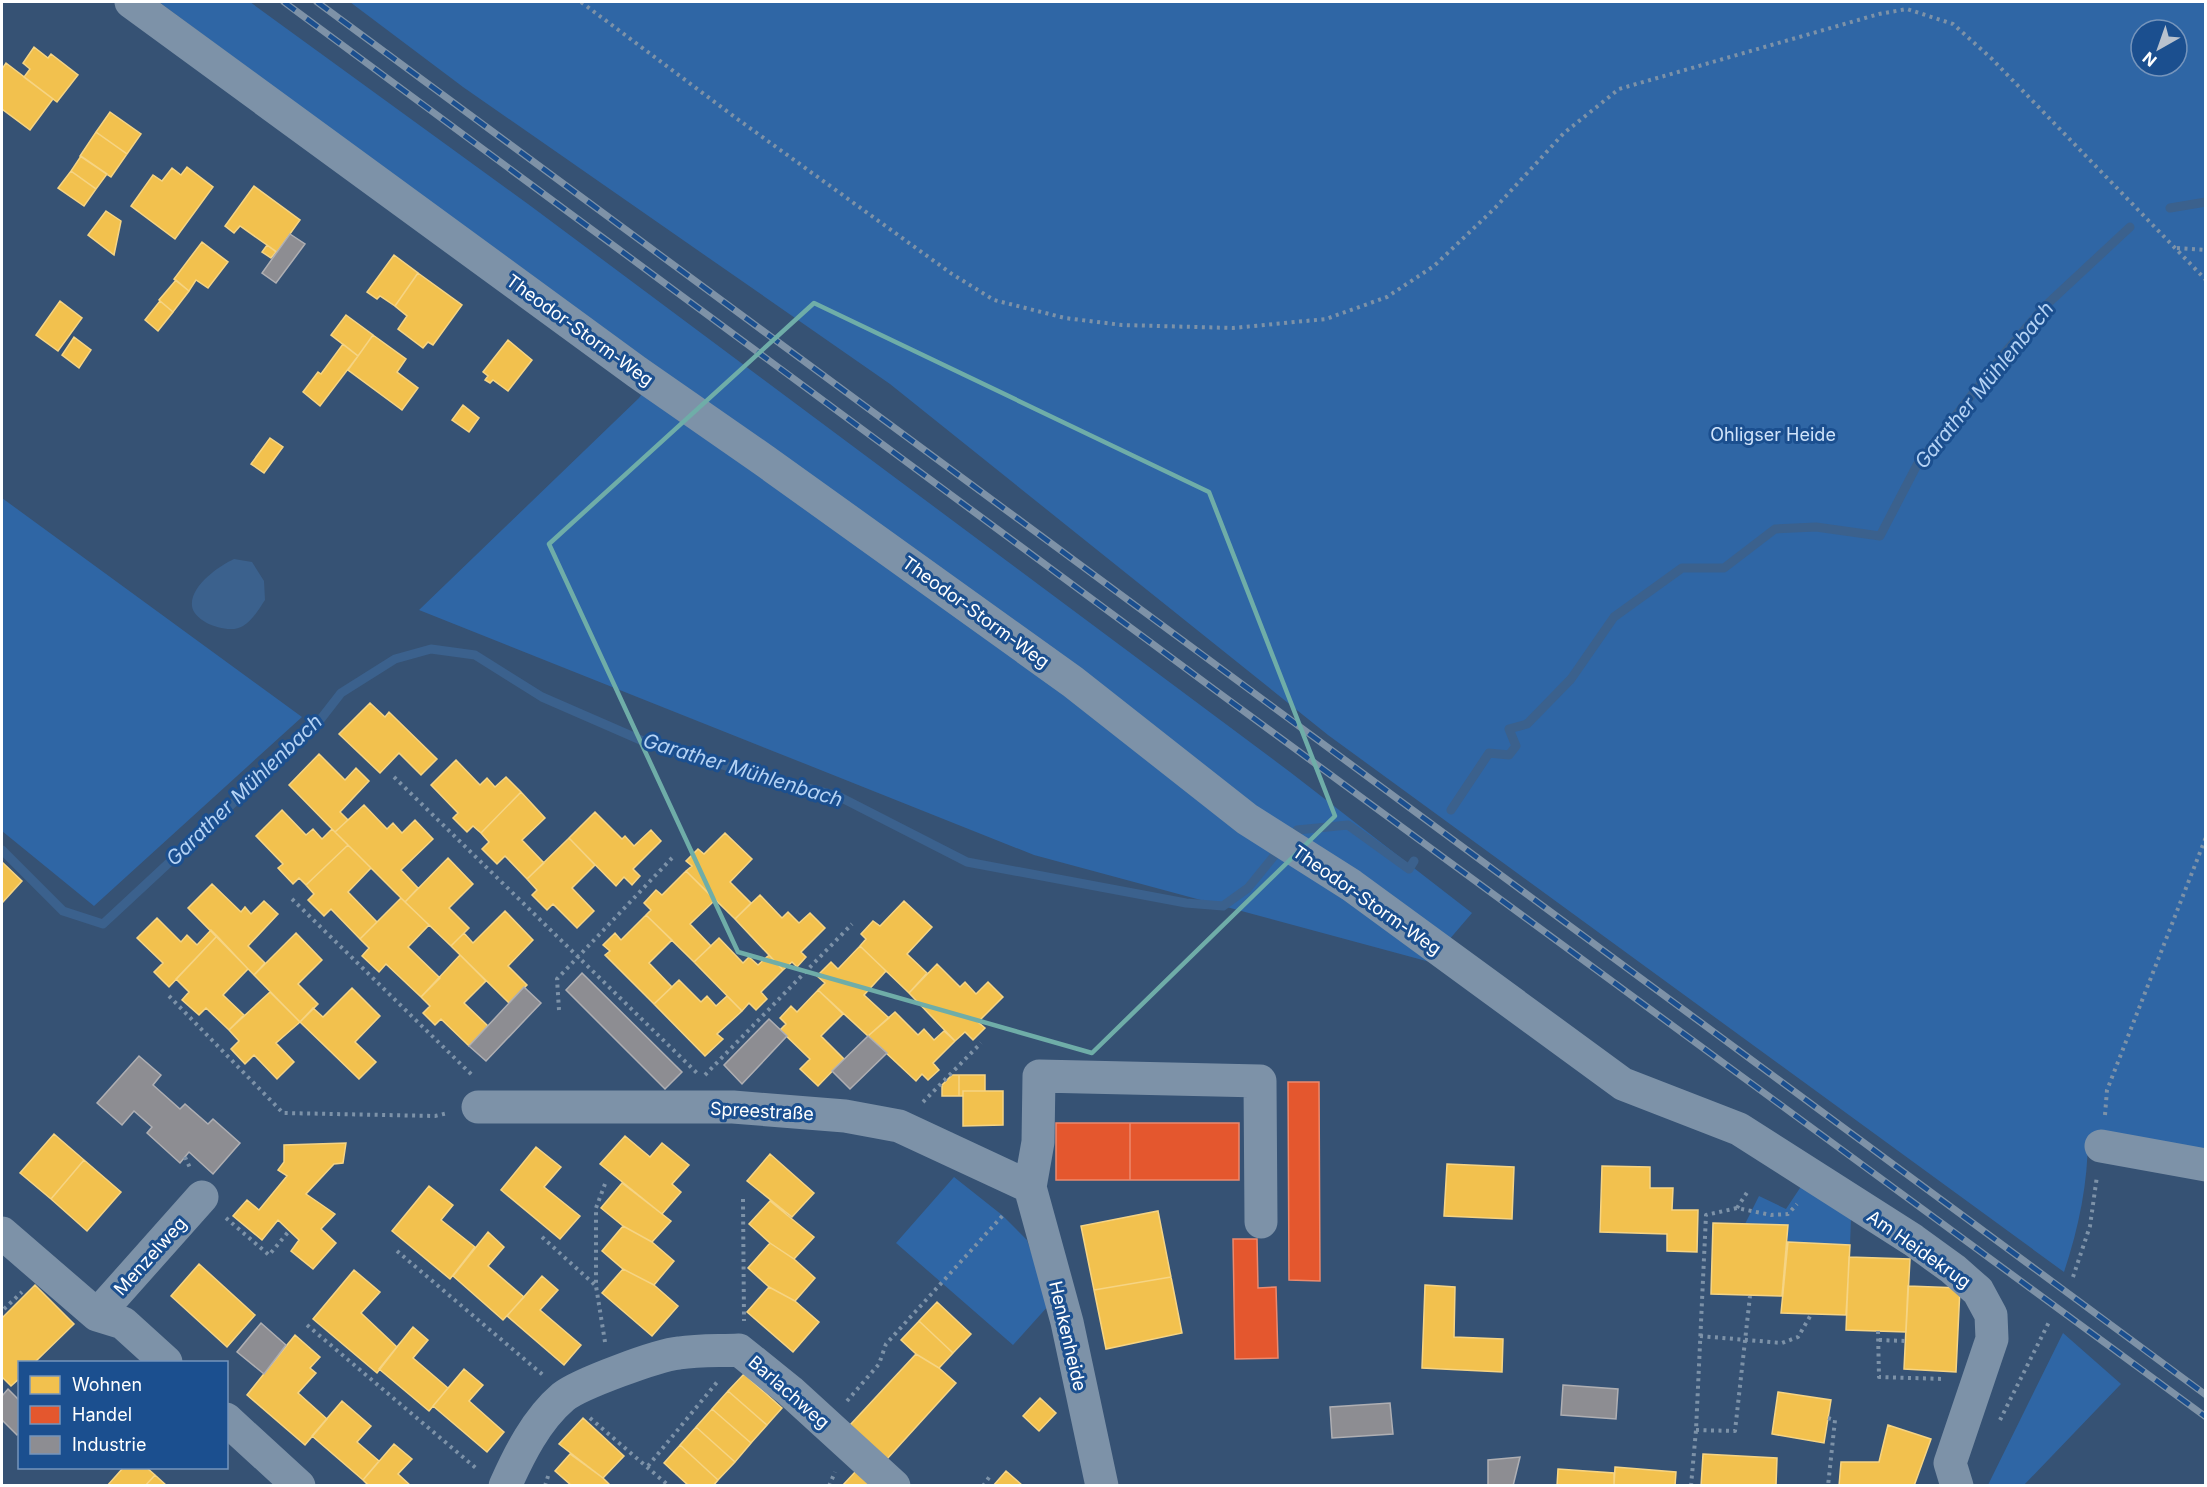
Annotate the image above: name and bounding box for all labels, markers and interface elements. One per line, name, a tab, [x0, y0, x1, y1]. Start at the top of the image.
north arrow	[2129, 18, 2189, 78]
text: N	[2138, 48, 2160, 71]
street label: Theodor-Storm-Weg	[503, 270, 657, 390]
water label: Garather Mühlenbach	[1909, 297, 2059, 473]
park label: Ohligser Heide	[1710, 424, 1836, 445]
street label: Theodor-Storm-Weg	[899, 552, 1053, 672]
water label: Garather Mühlenbach	[161, 709, 327, 871]
water label: Garather Mühlenbach	[640, 728, 846, 812]
street label: Theodor-Storm-Weg	[1289, 841, 1445, 959]
street label: Spreestraße	[710, 1098, 814, 1124]
street label: Am Heidekrug	[1863, 1206, 1975, 1292]
street label: Menzelweg	[109, 1213, 191, 1299]
street label: Henkenheide	[1045, 1279, 1091, 1393]
street label: Barlachweg	[744, 1351, 834, 1433]
legend	[18, 1361, 228, 1469]
text: Wohnen	[72, 1374, 142, 1395]
text: Handel	[72, 1404, 132, 1425]
text: Industrie	[72, 1434, 146, 1455]

